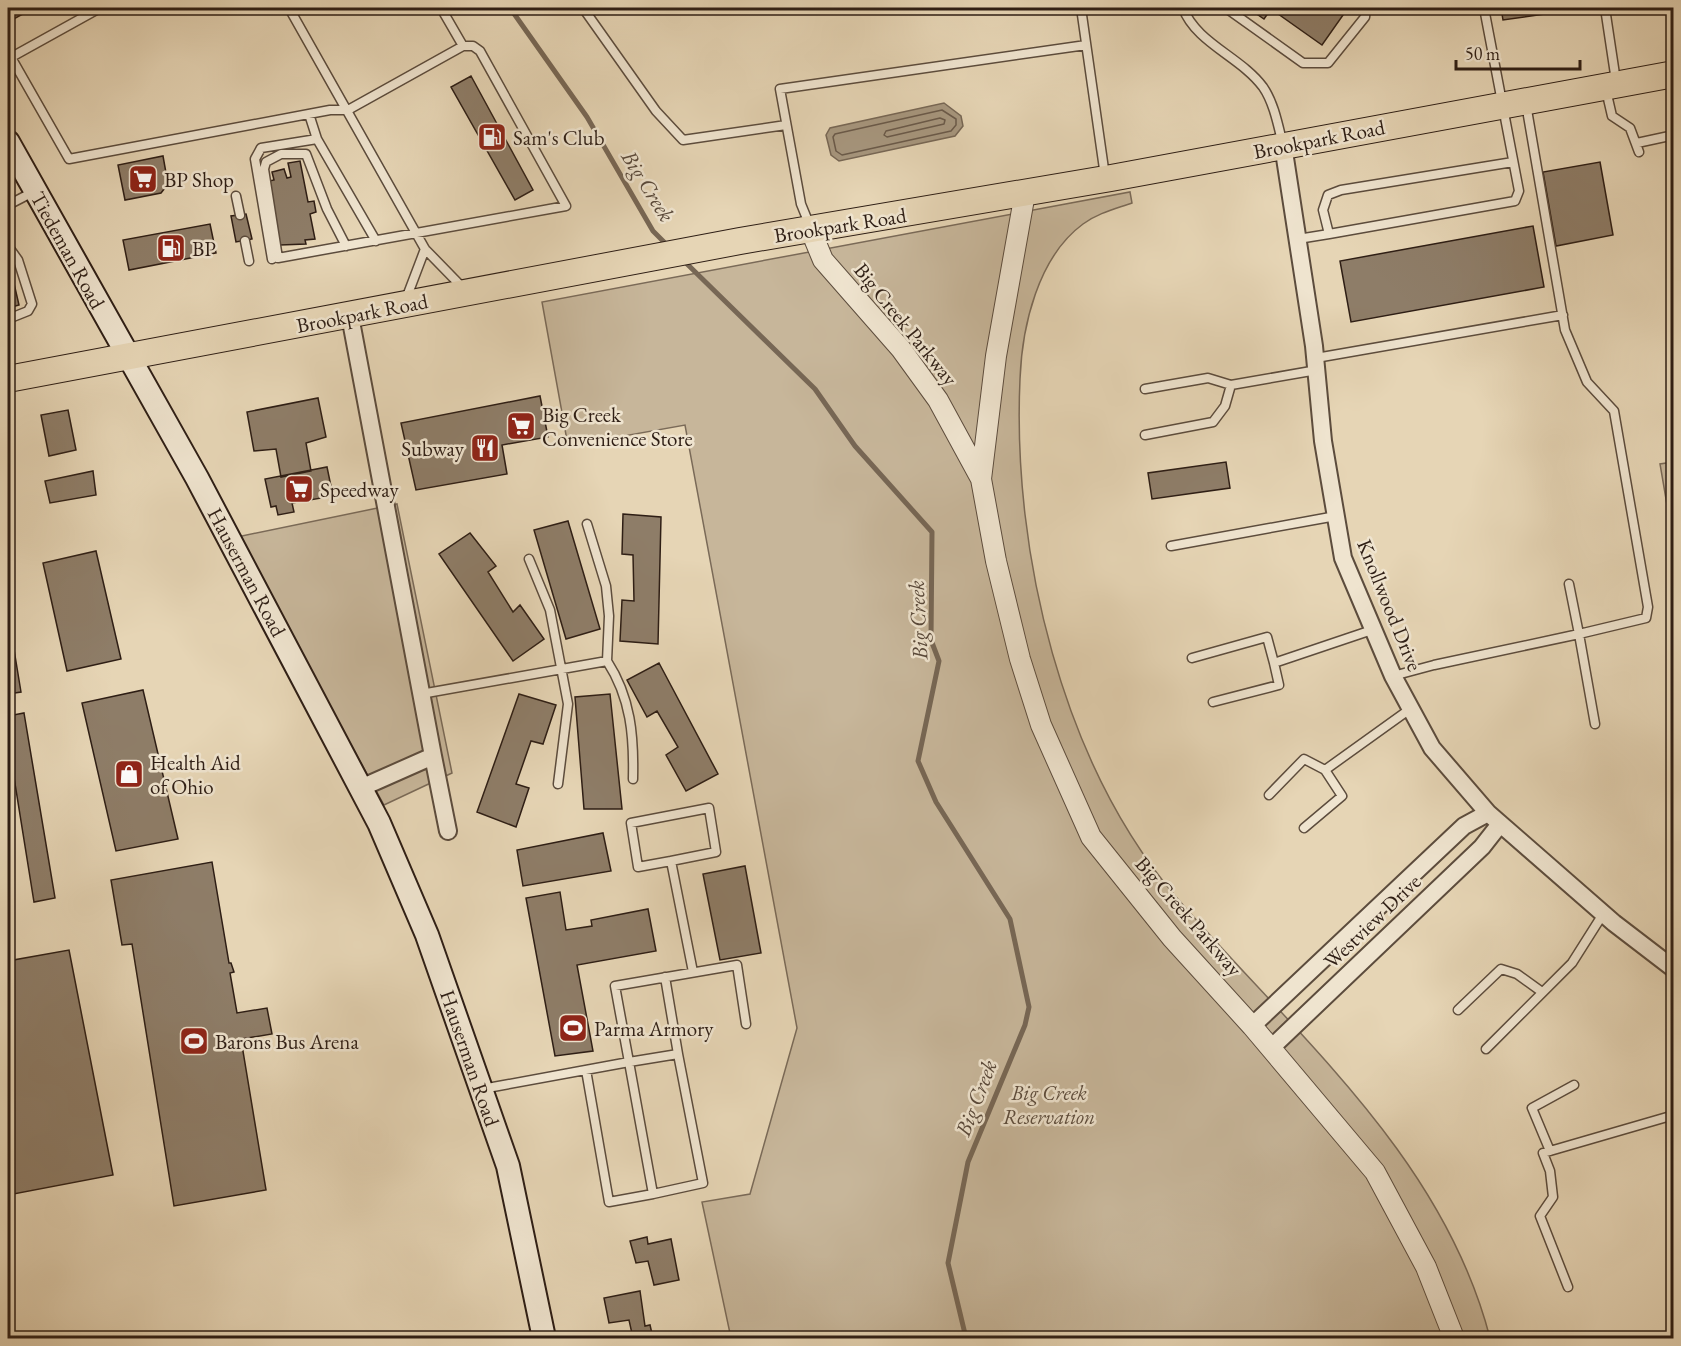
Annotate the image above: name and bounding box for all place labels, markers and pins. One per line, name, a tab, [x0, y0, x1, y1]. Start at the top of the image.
fuel station icon: Sam's Club	[476, 121, 508, 153]
place label: Sam's Club	[513, 124, 605, 151]
supermarket icon: BP Shop	[127, 163, 159, 195]
place label: BP Shop	[164, 166, 234, 193]
fuel station icon: BP	[155, 232, 187, 264]
place label: BP	[192, 235, 216, 262]
place label: Big Creek Convenience Store	[542, 401, 693, 452]
supermarket icon: Big Creek Convenience Store	[505, 410, 537, 442]
restaurant icon: Subway	[469, 432, 501, 464]
place label: Subway	[401, 435, 465, 462]
supermarket icon: Speedway	[283, 473, 315, 505]
place label: Speedway	[320, 476, 399, 503]
place label: Health Aid of Ohio	[150, 749, 241, 800]
shop icon: Health Aid of Ohio	[113, 758, 145, 790]
sports icon: Parma Armory	[557, 1012, 589, 1044]
place label: Parma Armory	[594, 1015, 714, 1042]
sports icon: Barons Bus Arena	[178, 1025, 210, 1057]
place label: Barons Bus Arena	[215, 1028, 359, 1055]

